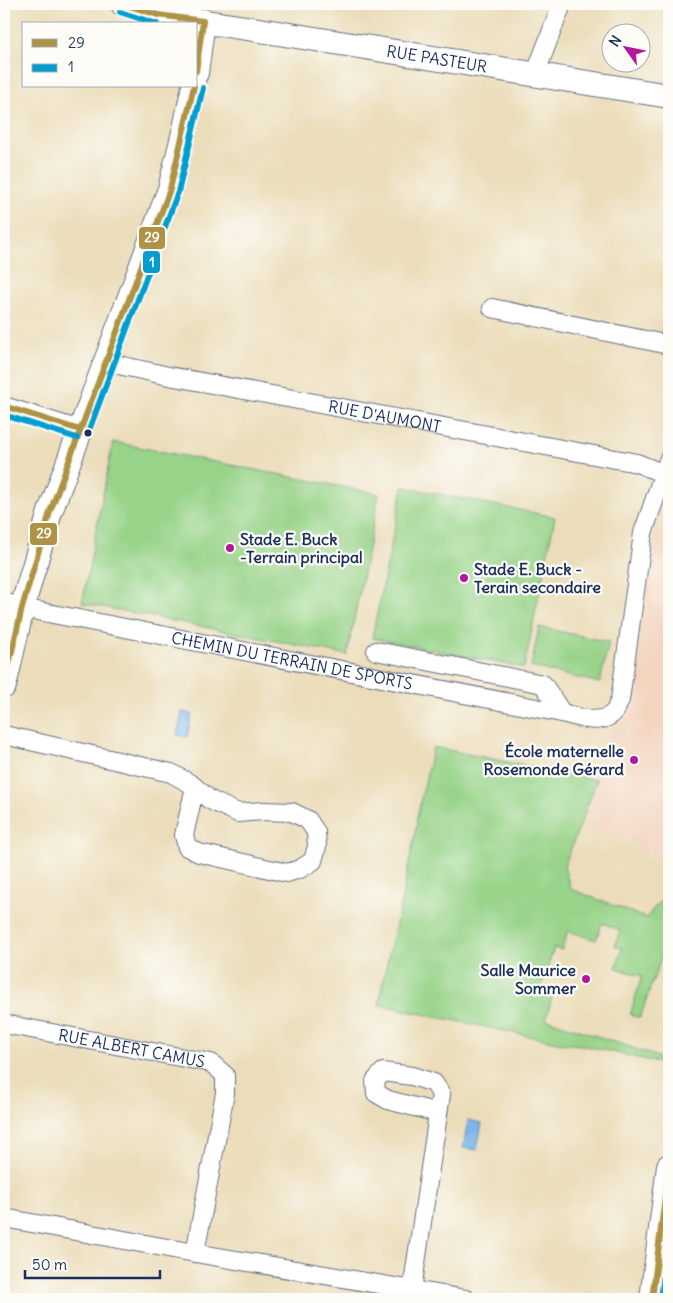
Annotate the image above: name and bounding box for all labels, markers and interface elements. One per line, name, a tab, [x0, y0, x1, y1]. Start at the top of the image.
legend	[22, 22, 198, 88]
north arrow	[600, 22, 650, 72]
text: N	[605, 32, 625, 50]
text: 29	[68, 33, 85, 52]
street label: RUE PASTEUR	[385, 41, 489, 77]
text: 1	[68, 57, 74, 76]
line badge: 29	[138, 226, 166, 250]
text: 29	[144, 228, 160, 246]
line badge: 1	[142, 250, 161, 274]
text: 1	[149, 253, 155, 271]
street label: RUE D'AUMONT	[327, 396, 443, 436]
unlabelled marker	[83, 428, 93, 438]
line badge: 29	[29, 522, 58, 546]
text: 29	[36, 524, 52, 542]
place label: Stade E. Buck -Terrain principal	[240, 529, 363, 568]
marker: Stade E. Buck -Terrain principal	[224, 542, 236, 554]
place label: Stade E. Buck - Terain secondaire	[474, 559, 601, 597]
marker: Stade E. Buck - Terain secondaire	[458, 572, 470, 584]
street label: CHEMIN DU TERRAIN DE SPORTS	[170, 627, 414, 694]
place label: École maternelle Rosemonde Gérard	[484, 741, 625, 779]
marker: École maternelle Rosemonde Gérard	[628, 754, 640, 766]
place label: Salle Maurice Sommer	[481, 960, 576, 998]
marker: Salle Maurice Sommer	[580, 973, 592, 985]
street label: RUE ALBERT CAMUS	[57, 1024, 207, 1072]
scale bar	[25, 1248, 160, 1280]
text: 50 m	[32, 1255, 67, 1274]

